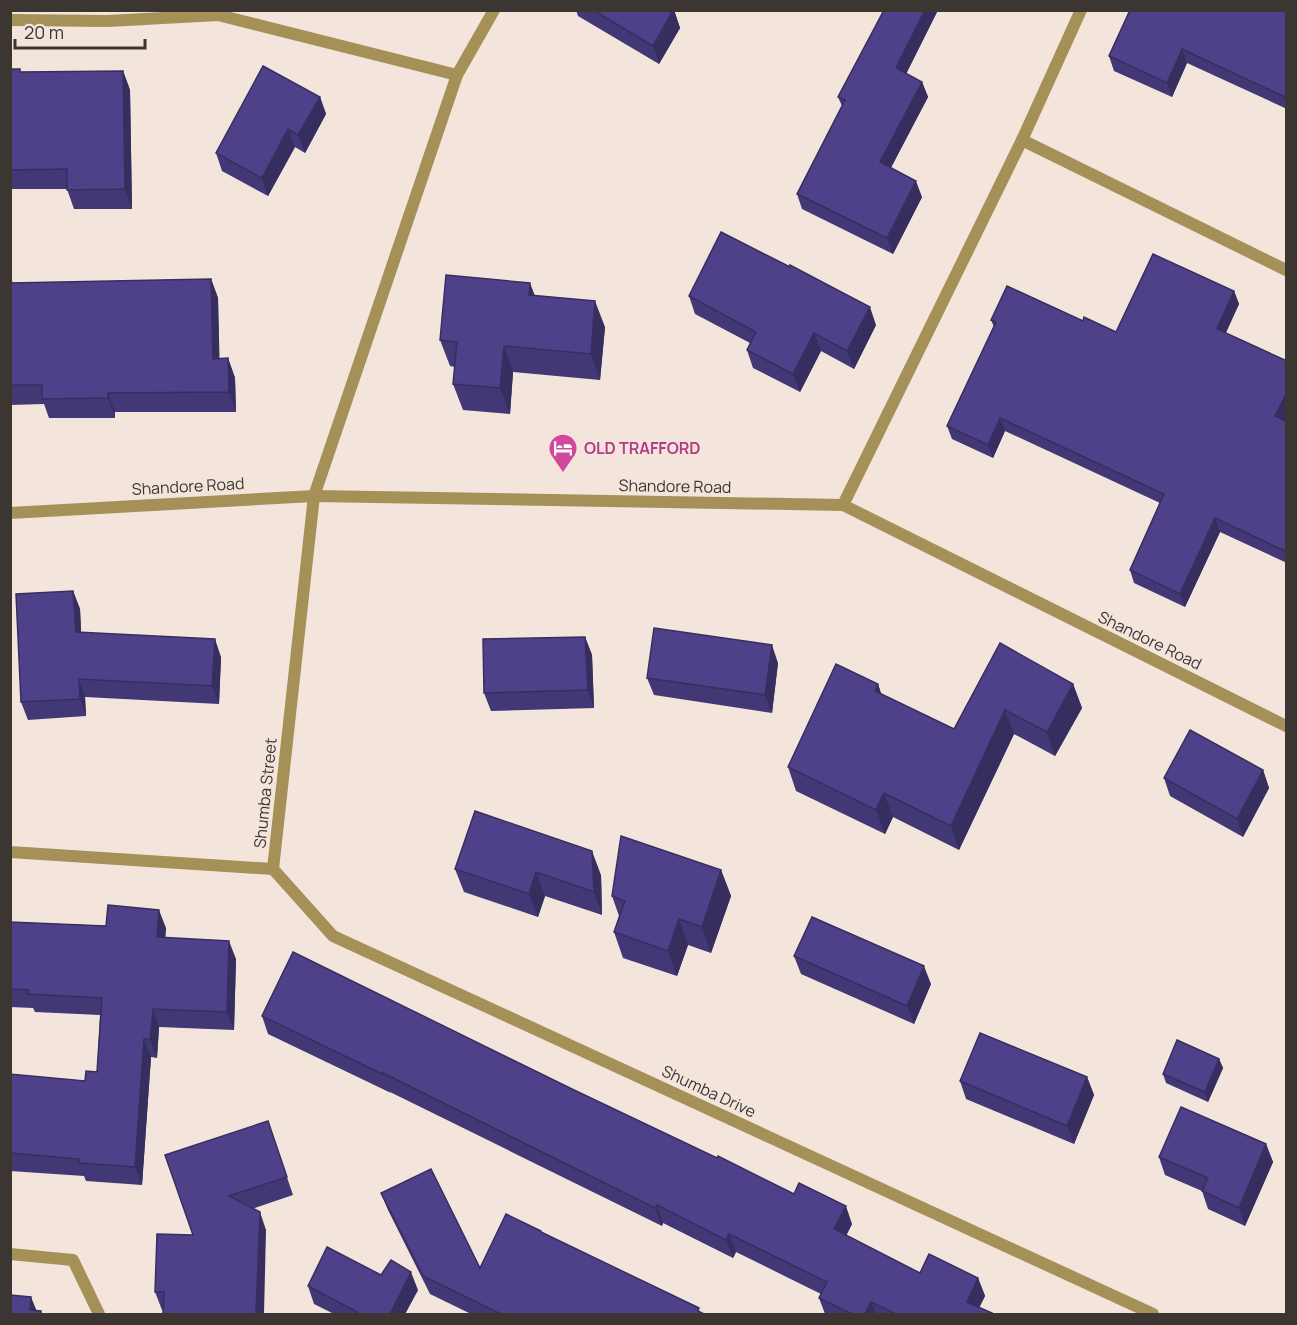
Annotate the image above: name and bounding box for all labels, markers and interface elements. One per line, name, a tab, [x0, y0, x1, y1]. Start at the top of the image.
scale bar	[15, 12, 146, 50]
text: 20 m	[24, 20, 64, 44]
hotel icon: OLD TRAFFORD	[547, 432, 579, 474]
place label: OLD TRAFFORD	[584, 437, 700, 459]
street label: Shandore Road	[131, 472, 245, 500]
street label: Shandore Road	[618, 474, 732, 498]
street label: Shandore Road	[1095, 605, 1205, 675]
street label: Shumba Street	[248, 737, 282, 849]
street label: Shumba Drive	[658, 1060, 760, 1122]

